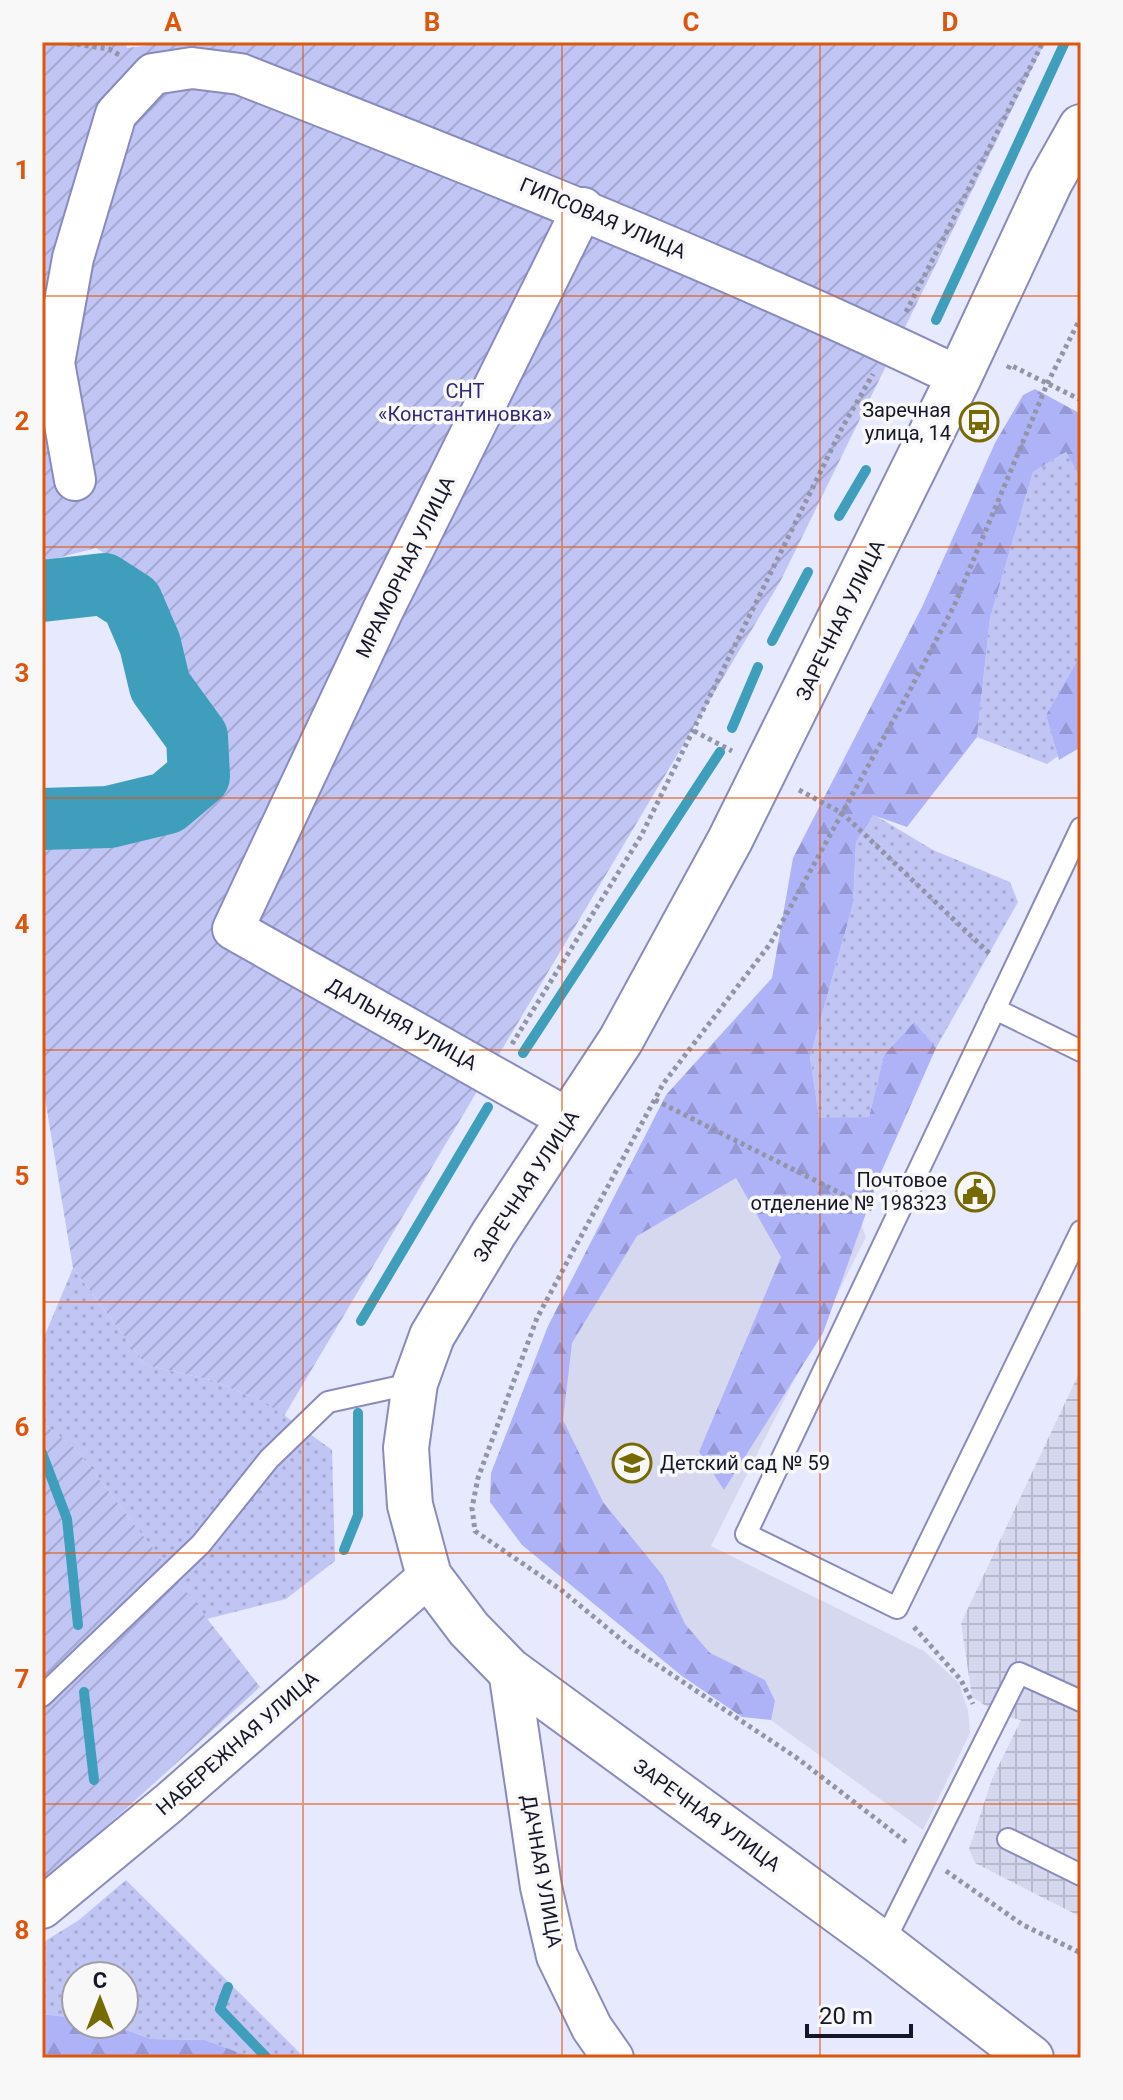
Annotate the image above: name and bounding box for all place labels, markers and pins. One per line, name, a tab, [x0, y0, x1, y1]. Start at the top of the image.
place label: Заречная улица, 14	[862, 398, 951, 445]
bus stop icon: Заречная улица, 14	[958, 401, 1000, 443]
place label: Почтовое отделение № 198323	[751, 1168, 947, 1215]
public building icon: Почтовое отделение № 198323	[954, 1171, 996, 1213]
school or university icon: Детский сад № 59	[611, 1442, 653, 1484]
place label: Детский сад № 59	[660, 1451, 830, 1475]

